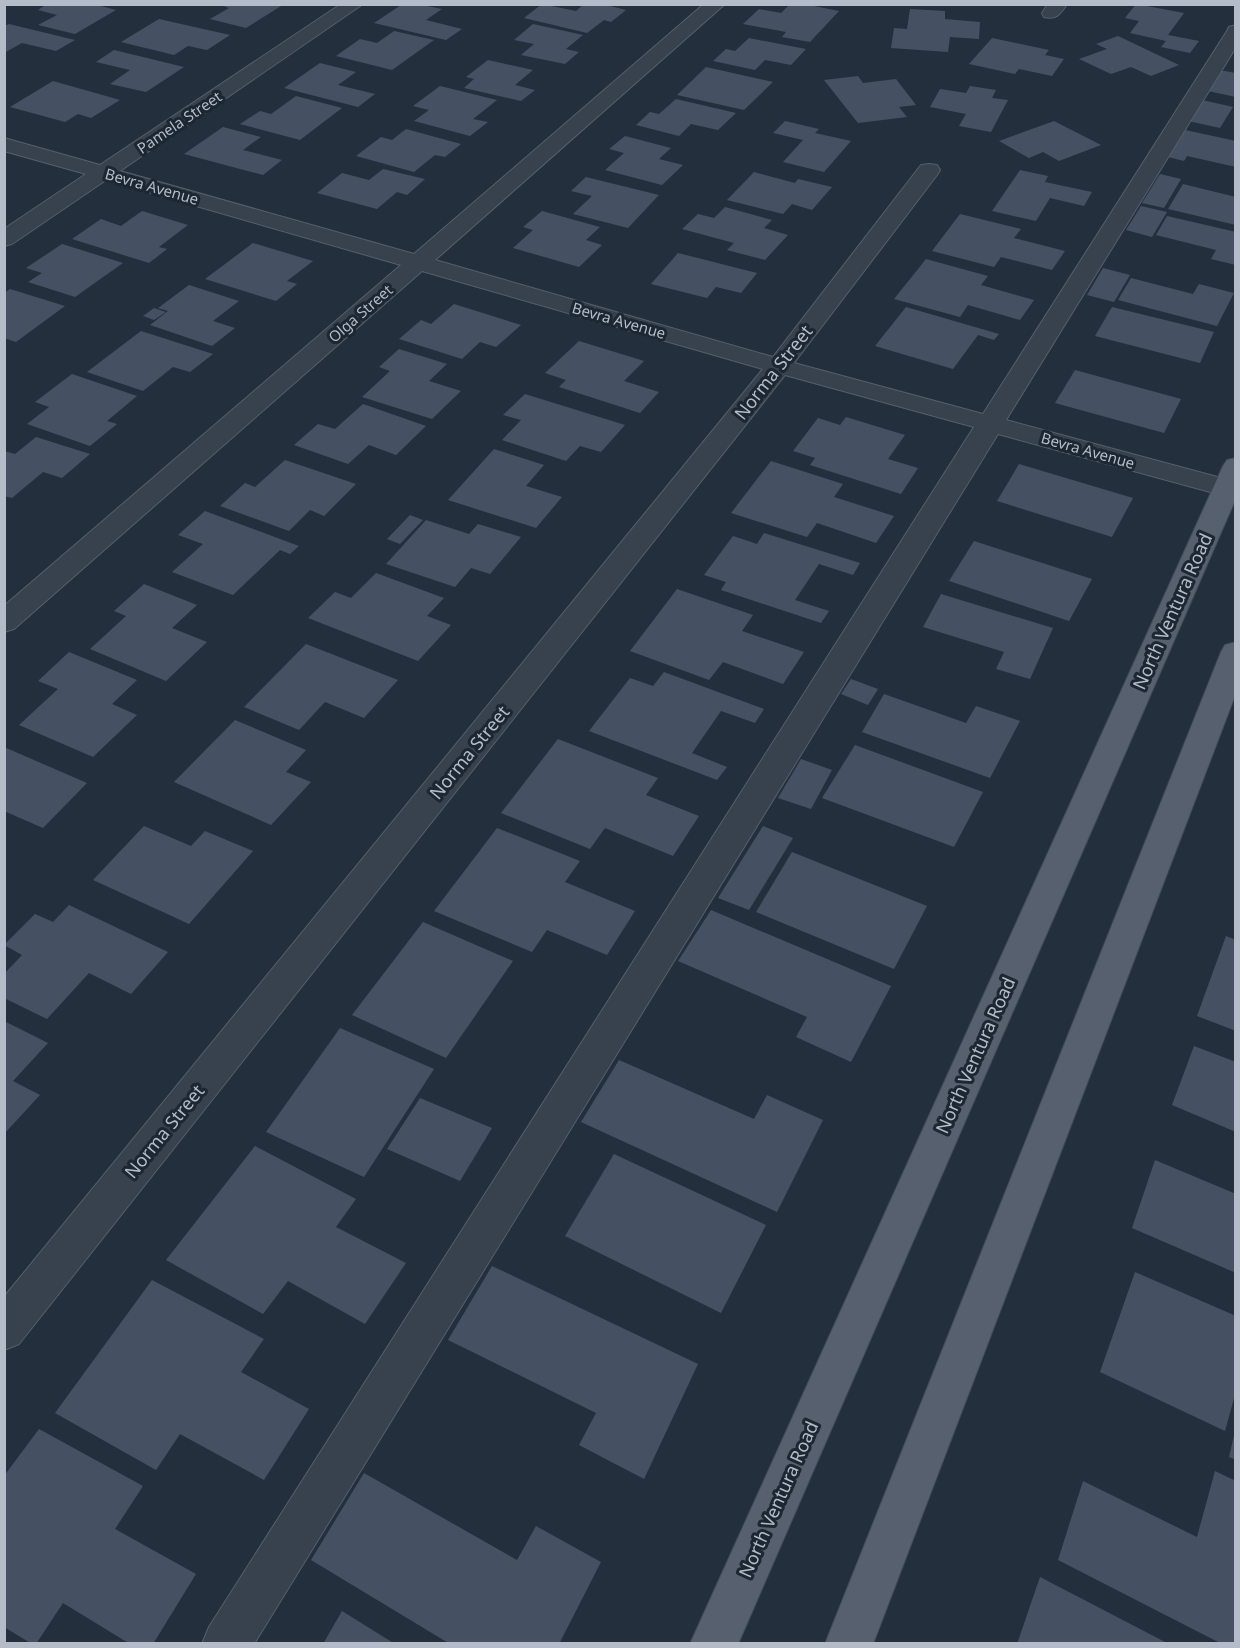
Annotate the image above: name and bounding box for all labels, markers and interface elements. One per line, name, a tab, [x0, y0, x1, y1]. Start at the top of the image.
street label: Pamela Street	[133, 86, 226, 158]
street label: Bevra Avenue	[103, 163, 201, 209]
street label: Olga Street	[324, 279, 397, 346]
street label: Bevra Avenue	[570, 297, 668, 343]
street label: Norma Street	[728, 319, 818, 424]
street label: Bevra Avenue	[1039, 427, 1137, 473]
street label: North Ventura Road	[1127, 529, 1217, 693]
street label: Norma Street	[424, 700, 514, 804]
street label: North Ventura Road	[930, 973, 1020, 1137]
street label: Norma Street	[119, 1079, 209, 1183]
street label: North Ventura Road	[733, 1417, 823, 1581]

